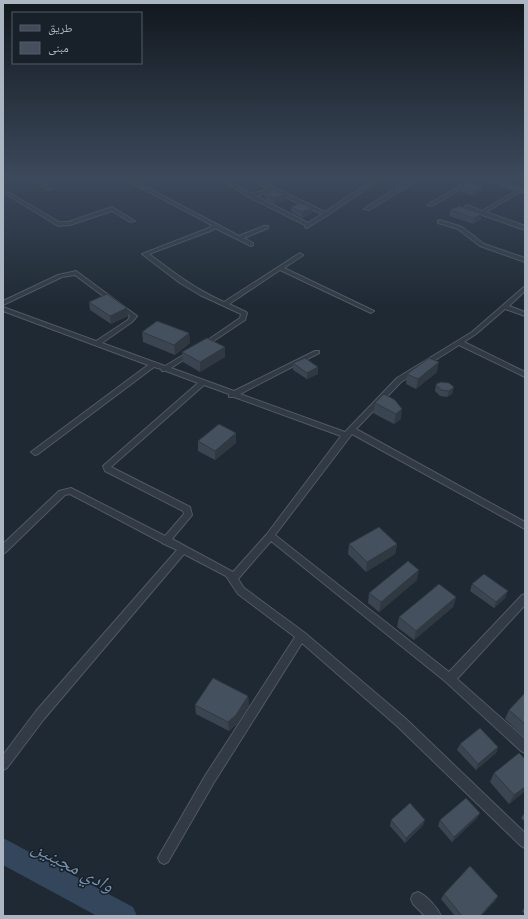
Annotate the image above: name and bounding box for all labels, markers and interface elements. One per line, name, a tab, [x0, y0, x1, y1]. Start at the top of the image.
legend	[12, 12, 142, 64]
text: طريق	[48, 20, 73, 36]
text: مبنى	[48, 40, 69, 56]
water label: وادي مجينين	[26, 834, 118, 901]

